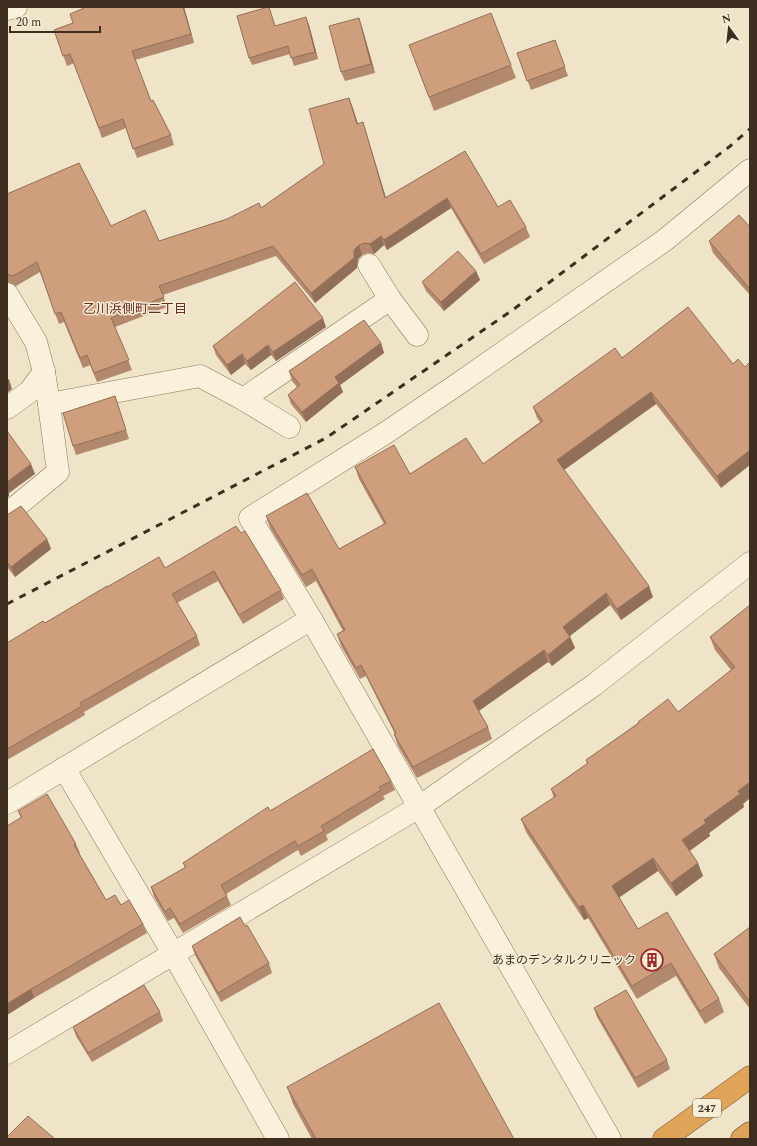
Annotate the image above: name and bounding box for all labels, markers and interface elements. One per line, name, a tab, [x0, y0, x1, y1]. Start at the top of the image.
scale bar	[10, 8, 100, 34]
north arrow	[709, 8, 749, 48]
text: N	[720, 9, 733, 28]
text: 20 m	[16, 13, 41, 32]
district label: 乙川浜側町二丁目	[83, 299, 187, 319]
building icon: あまのデンタルクリニック	[639, 947, 665, 973]
place label: あまのデンタルクリニック	[492, 951, 636, 970]
road number: 247	[693, 1099, 721, 1117]

